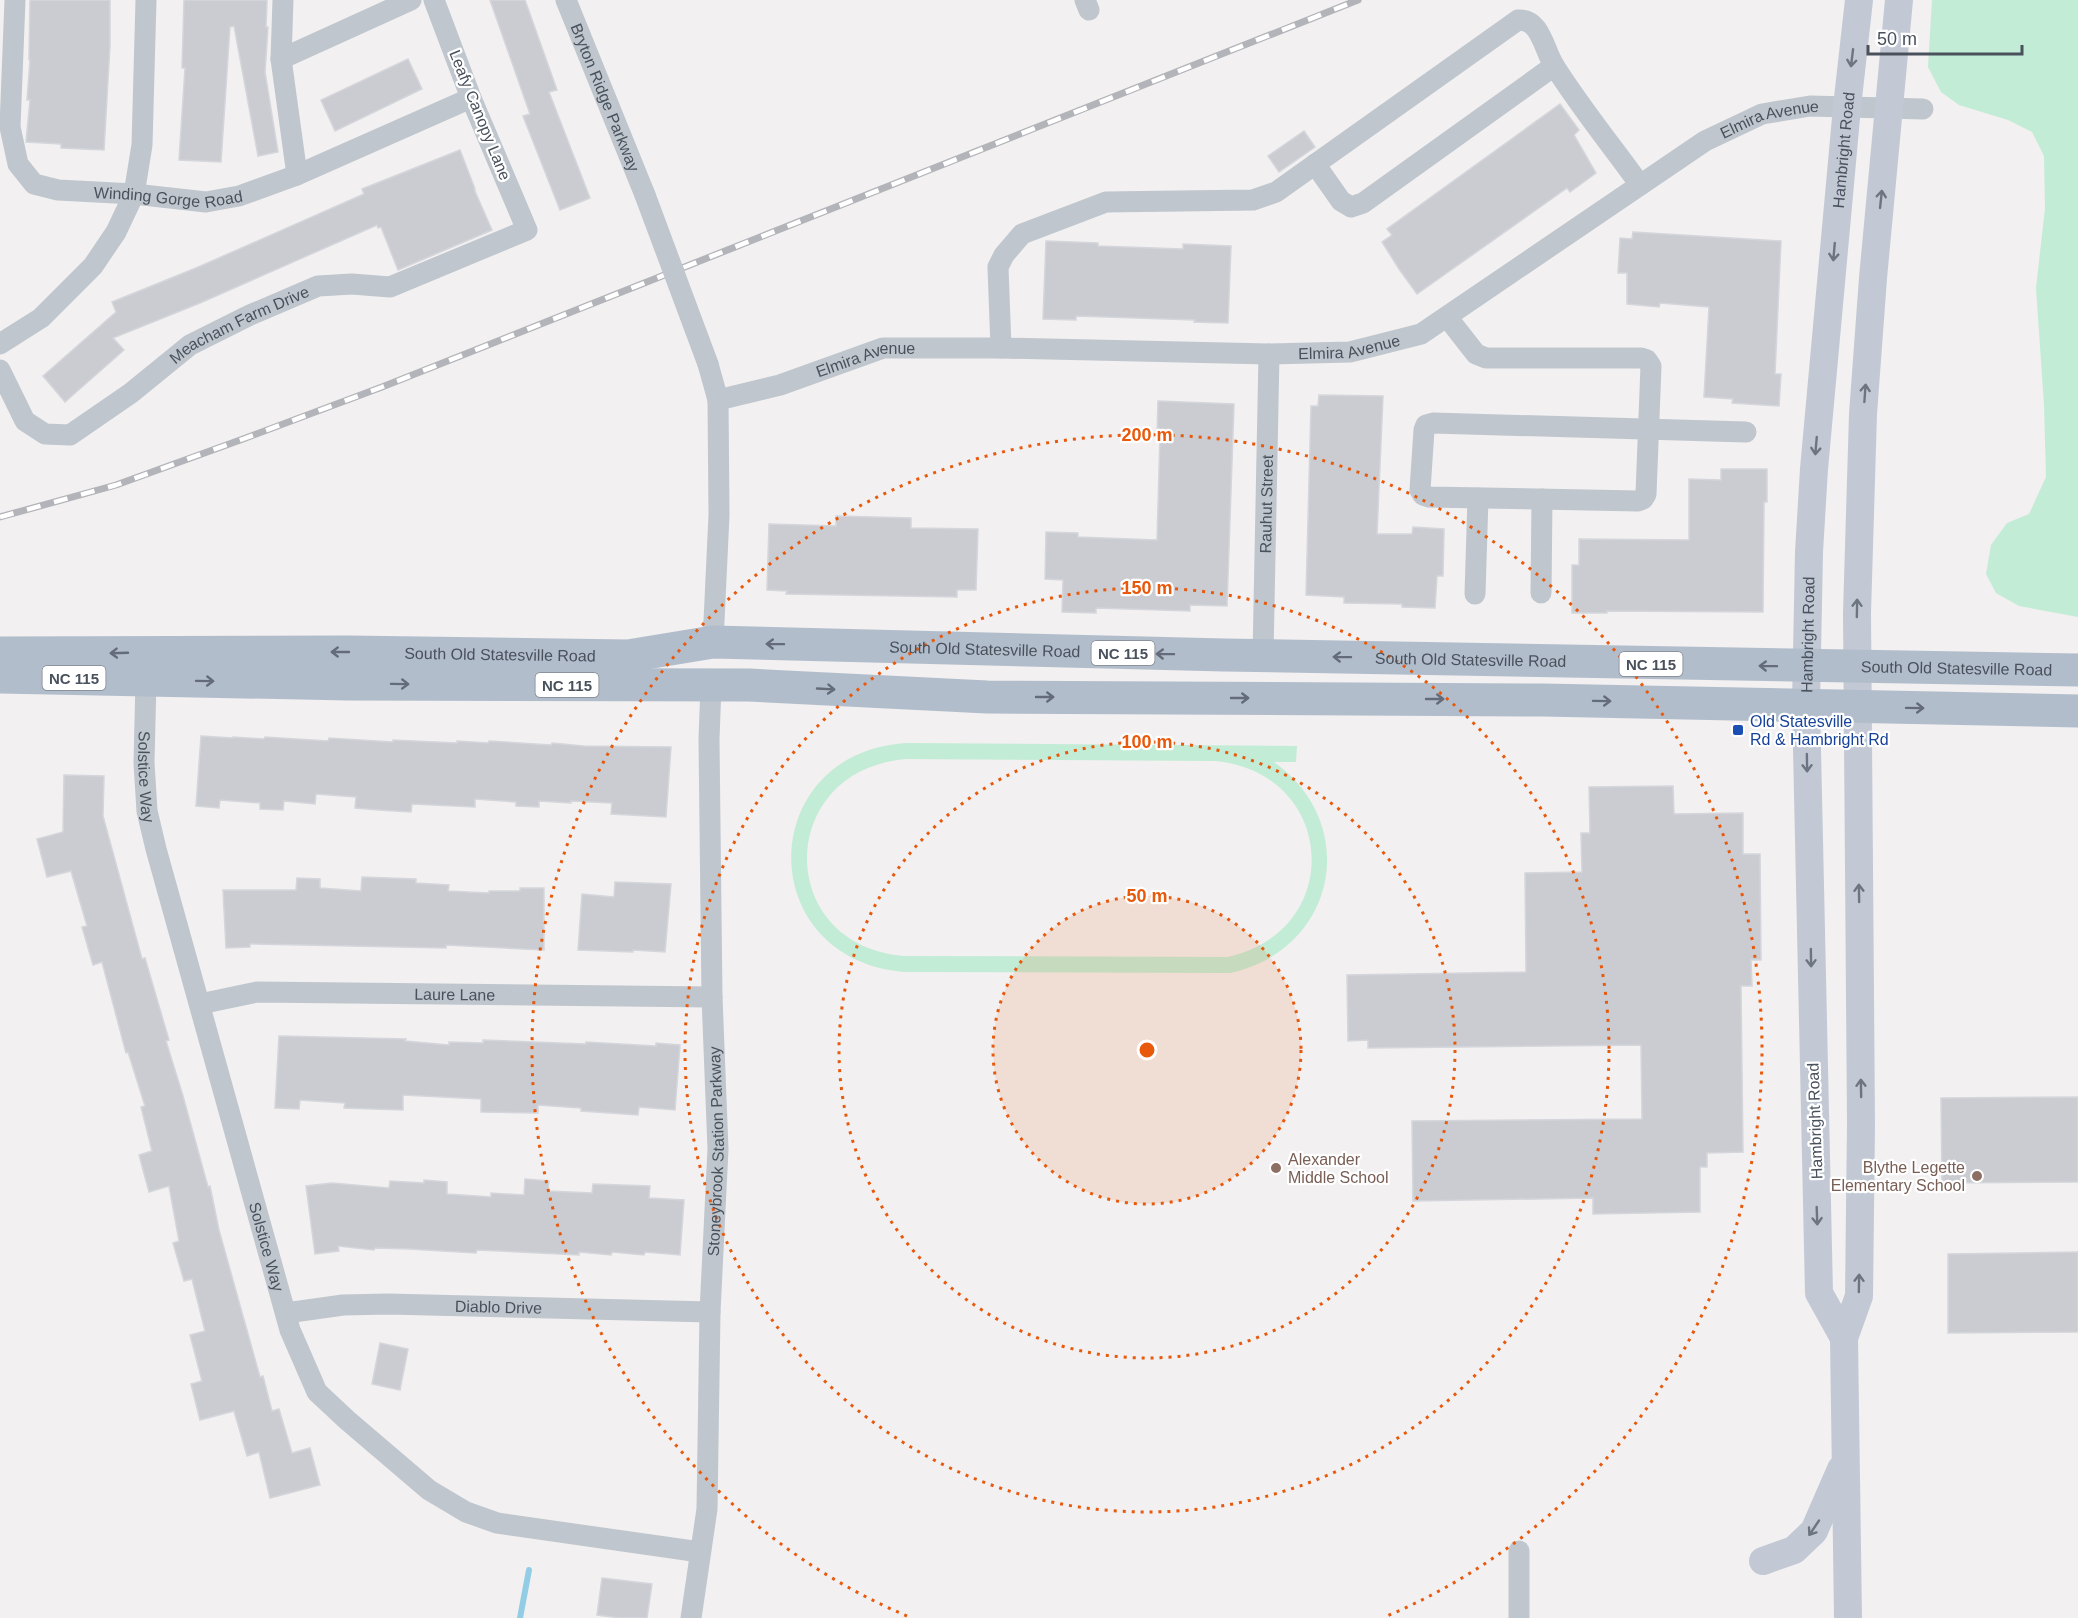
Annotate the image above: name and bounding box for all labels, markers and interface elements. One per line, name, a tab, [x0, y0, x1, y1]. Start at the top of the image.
scale bar	[1868, 18, 2022, 56]
street label: Bryton Ridge Parkway	[568, 21, 643, 174]
text: 50 m	[1877, 29, 1917, 49]
street label: Leafy Canopy Lane	[446, 47, 514, 183]
one-way arrow	[1847, 48, 1858, 68]
street label: Hambright Road	[1829, 91, 1857, 209]
street label: Elmira Avenue	[1717, 97, 1819, 141]
street label: Winding Gorge Road	[93, 183, 244, 211]
one-way arrow	[1876, 189, 1887, 209]
one-way arrow	[1828, 242, 1839, 262]
street label: Meacham Farm Drive	[166, 282, 311, 367]
street label: Elmira Avenue	[1298, 331, 1402, 362]
street label: Elmira Avenue	[814, 340, 915, 380]
one-way arrow	[1860, 383, 1871, 403]
text: 200 m	[1121, 425, 1173, 445]
one-way arrow	[1810, 436, 1821, 456]
street label: Rauhut Street	[1257, 454, 1276, 554]
street label: Hambright Road	[1798, 576, 1817, 693]
text: 150 m	[1121, 578, 1173, 598]
one-way arrow	[1851, 599, 1863, 619]
one-way arrow	[765, 638, 785, 650]
street label: South Old Statesville Road	[889, 638, 1081, 660]
road number: NC 115	[1092, 641, 1154, 665]
street label: South Old Statesville Road	[404, 644, 596, 664]
one-way arrow	[331, 646, 351, 658]
one-way arrow	[109, 648, 129, 659]
one-way arrow	[1156, 648, 1176, 659]
street label: South Old Statesville Road	[1375, 649, 1566, 670]
one-way arrow	[1332, 652, 1352, 663]
road number: NC 115	[1620, 652, 1682, 676]
street label: South Old Statesville Road	[1861, 658, 2052, 678]
one-way arrow	[1758, 660, 1778, 672]
road number: NC 115	[42, 666, 106, 690]
road number: NC 115	[536, 673, 598, 697]
one-way arrow	[194, 675, 214, 687]
one-way arrow	[389, 678, 409, 690]
one-way arrow	[815, 684, 835, 695]
one-way arrow	[1035, 691, 1055, 703]
one-way arrow	[1230, 692, 1250, 704]
one-way arrow	[1425, 693, 1445, 705]
one-way arrow	[1591, 695, 1611, 707]
one-way arrow	[1905, 702, 1925, 714]
place label: Old Statesville Rd & Hambright Rd	[1750, 713, 1889, 748]
marker: Old Statesville Rd & Hambright Rd	[1731, 723, 1745, 737]
street label: Solstice Way	[135, 731, 158, 824]
text: 100 m	[1121, 732, 1173, 752]
one-way arrow	[1801, 752, 1813, 772]
one-way arrow	[1853, 883, 1865, 903]
text: 50 m	[1126, 886, 1168, 906]
one-way arrow	[1805, 947, 1817, 967]
street label: Laure Lane	[414, 985, 495, 1003]
centre of rings	[1137, 1040, 1157, 1060]
street label: Stoneybrook Station Parkway	[704, 1046, 727, 1257]
street label: Hambright Road	[1804, 1062, 1826, 1180]
one-way arrow	[1855, 1078, 1866, 1098]
place label: Alexander Middle School	[1288, 1151, 1389, 1186]
place label: Blythe Legette Elementary School	[1831, 1159, 1965, 1194]
marker: Alexander Middle School	[1269, 1161, 1283, 1175]
marker: Blythe Legette Elementary School	[1970, 1169, 1984, 1183]
street label: Solstice Way	[246, 1200, 287, 1293]
one-way arrow	[1811, 1205, 1823, 1225]
one-way arrow	[1853, 1273, 1865, 1293]
street label: Diablo Drive	[455, 1297, 542, 1316]
one-way arrow	[1808, 1520, 1820, 1536]

